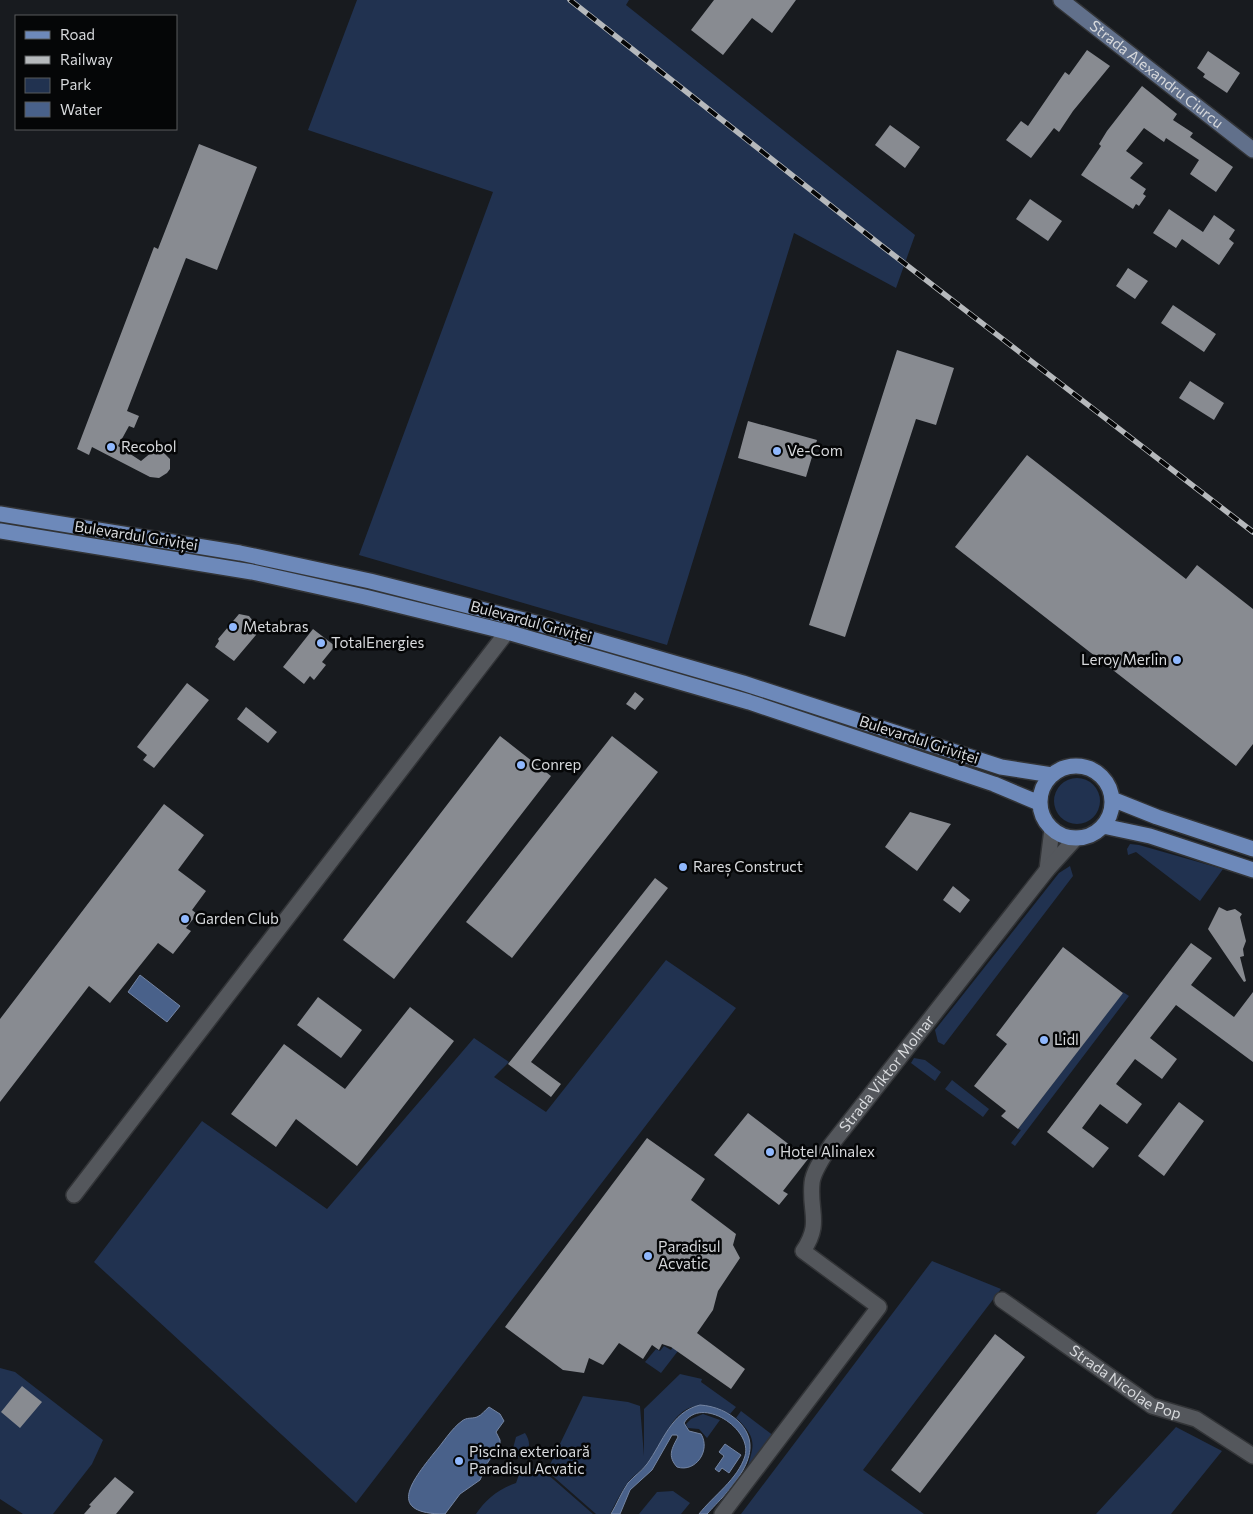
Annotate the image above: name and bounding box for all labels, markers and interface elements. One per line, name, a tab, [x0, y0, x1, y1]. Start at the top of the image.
legend	[15, 15, 178, 130]
street label: Strada Alexandru Ciurcu	[1087, 16, 1227, 131]
text: Road	[60, 25, 95, 43]
text: Railway	[60, 50, 113, 68]
text: Park	[60, 75, 91, 93]
text: Water	[60, 100, 102, 118]
place label: Recobol	[121, 437, 177, 455]
marker: Recobol	[105, 441, 117, 453]
place label: Ve-Com	[787, 441, 843, 459]
marker: Ve-Com	[771, 445, 783, 457]
street label: Bulevardul Griviței	[73, 516, 199, 556]
street label: Bulevardul Griviței	[468, 596, 594, 648]
place label: Metabras	[243, 617, 309, 635]
marker: Metabras	[227, 621, 239, 633]
place label: TotalEnergies	[331, 633, 424, 651]
marker: TotalEnergies	[315, 637, 327, 649]
place label: Leroy Merlin	[1081, 650, 1167, 668]
marker: Leroy Merlin	[1171, 654, 1183, 666]
street label: Bulevardul Griviței	[857, 711, 981, 769]
place label: Conrep	[531, 755, 581, 773]
marker: Conrep	[515, 759, 527, 771]
place label: Rareș Construct	[693, 857, 803, 877]
marker: Rareș Construct	[677, 861, 689, 873]
place label: Garden Club	[195, 909, 279, 927]
marker: Garden Club	[179, 913, 191, 925]
street label: Strada Viktor Molnar	[835, 1011, 938, 1135]
place label: Lidl	[1054, 1030, 1079, 1048]
marker: Lidl	[1038, 1034, 1050, 1046]
place label: Hotel Alinalex	[780, 1142, 875, 1160]
marker: Hotel Alinalex	[764, 1146, 776, 1158]
place label: Paradisul Acvatic	[658, 1237, 720, 1272]
marker: Paradisul Acvatic	[642, 1250, 654, 1262]
street label: Strada Nicolae Pop	[1066, 1341, 1184, 1422]
place label: Piscina exterioară Paradisul Acvatic	[469, 1442, 590, 1477]
marker: Piscina exterioară Paradisul Acvatic	[453, 1455, 465, 1467]

